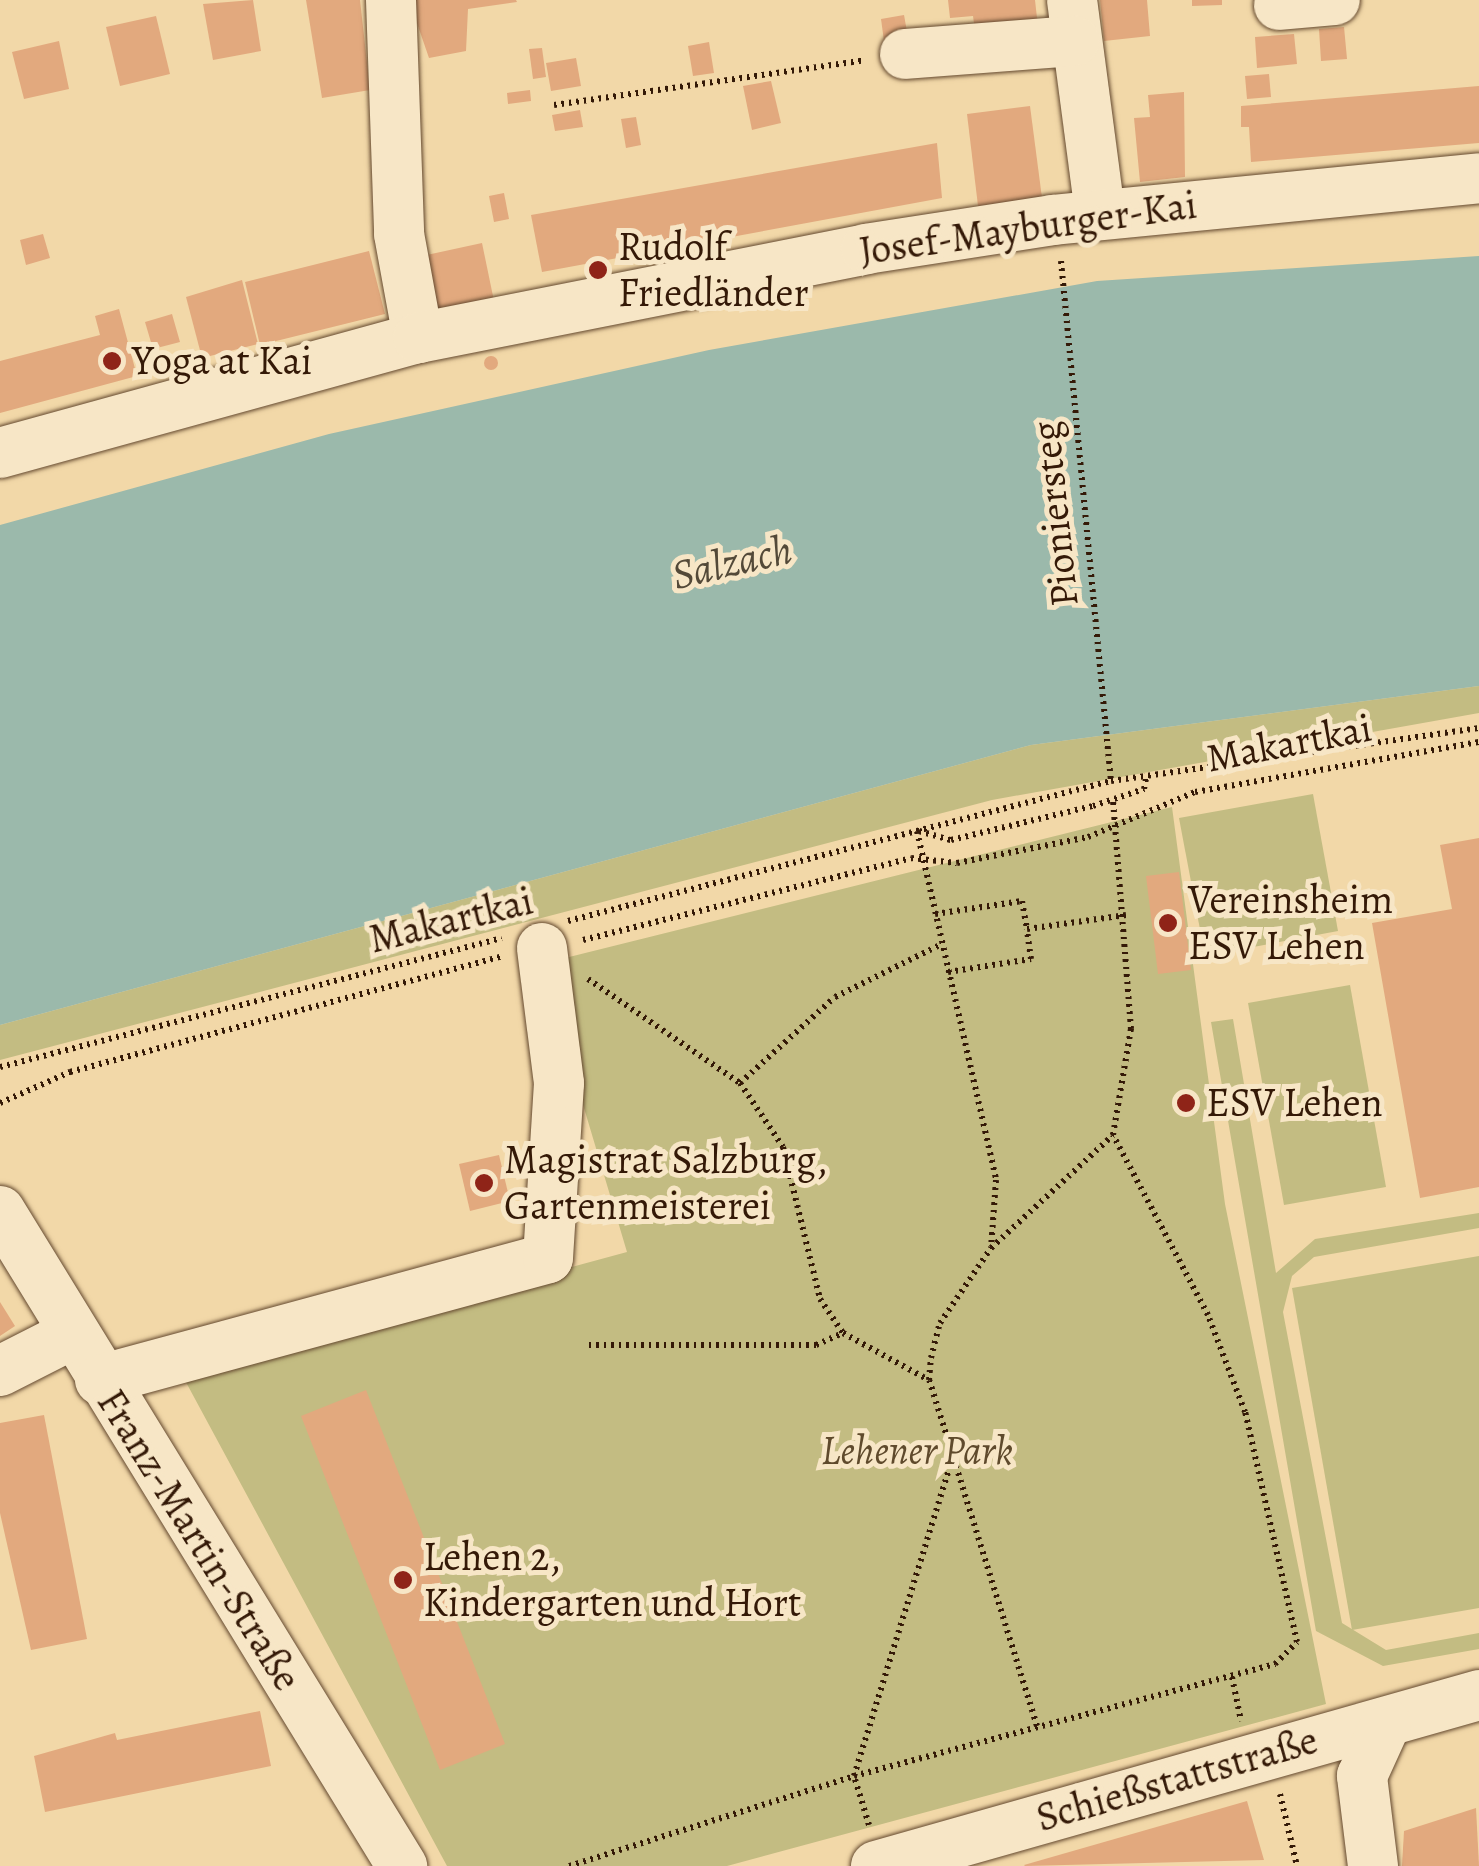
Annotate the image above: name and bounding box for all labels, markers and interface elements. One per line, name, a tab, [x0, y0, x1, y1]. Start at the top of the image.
street label: Josef-Mayburger-Kai	[856, 181, 1200, 275]
place label: Rudolf Friedländer	[618, 223, 809, 317]
marker: Rudolf Friedländer	[587, 259, 609, 281]
place label: Yoga at Kai	[132, 337, 312, 385]
marker: Yoga at Kai	[101, 350, 123, 372]
street label: Pioniersteg	[1021, 419, 1089, 609]
water label: Salzach	[667, 524, 797, 600]
street label: Makartkai	[1202, 703, 1376, 783]
street label: Makartkai	[364, 876, 538, 964]
place label: Vereinsheim ESV Lehen	[1188, 876, 1393, 970]
marker: Vereinsheim ESV Lehen	[1157, 912, 1179, 934]
place label: ESV Lehen	[1206, 1079, 1383, 1127]
marker: ESV Lehen	[1175, 1092, 1197, 1114]
place label: Magistrat Salzburg, Gartenmeisterei	[504, 1136, 828, 1230]
marker: Magistrat Salzburg, Gartenmeisterei	[473, 1172, 495, 1194]
street label: Franz-Martin-Straße	[87, 1381, 311, 1699]
park label: Lehener Park	[821, 1427, 1013, 1475]
place label: Lehen 2, Kindergarten und Hort	[423, 1533, 801, 1627]
marker: Lehen 2, Kindergarten und Hort	[392, 1569, 414, 1591]
street label: Schießstattstraße	[1031, 1716, 1323, 1842]

